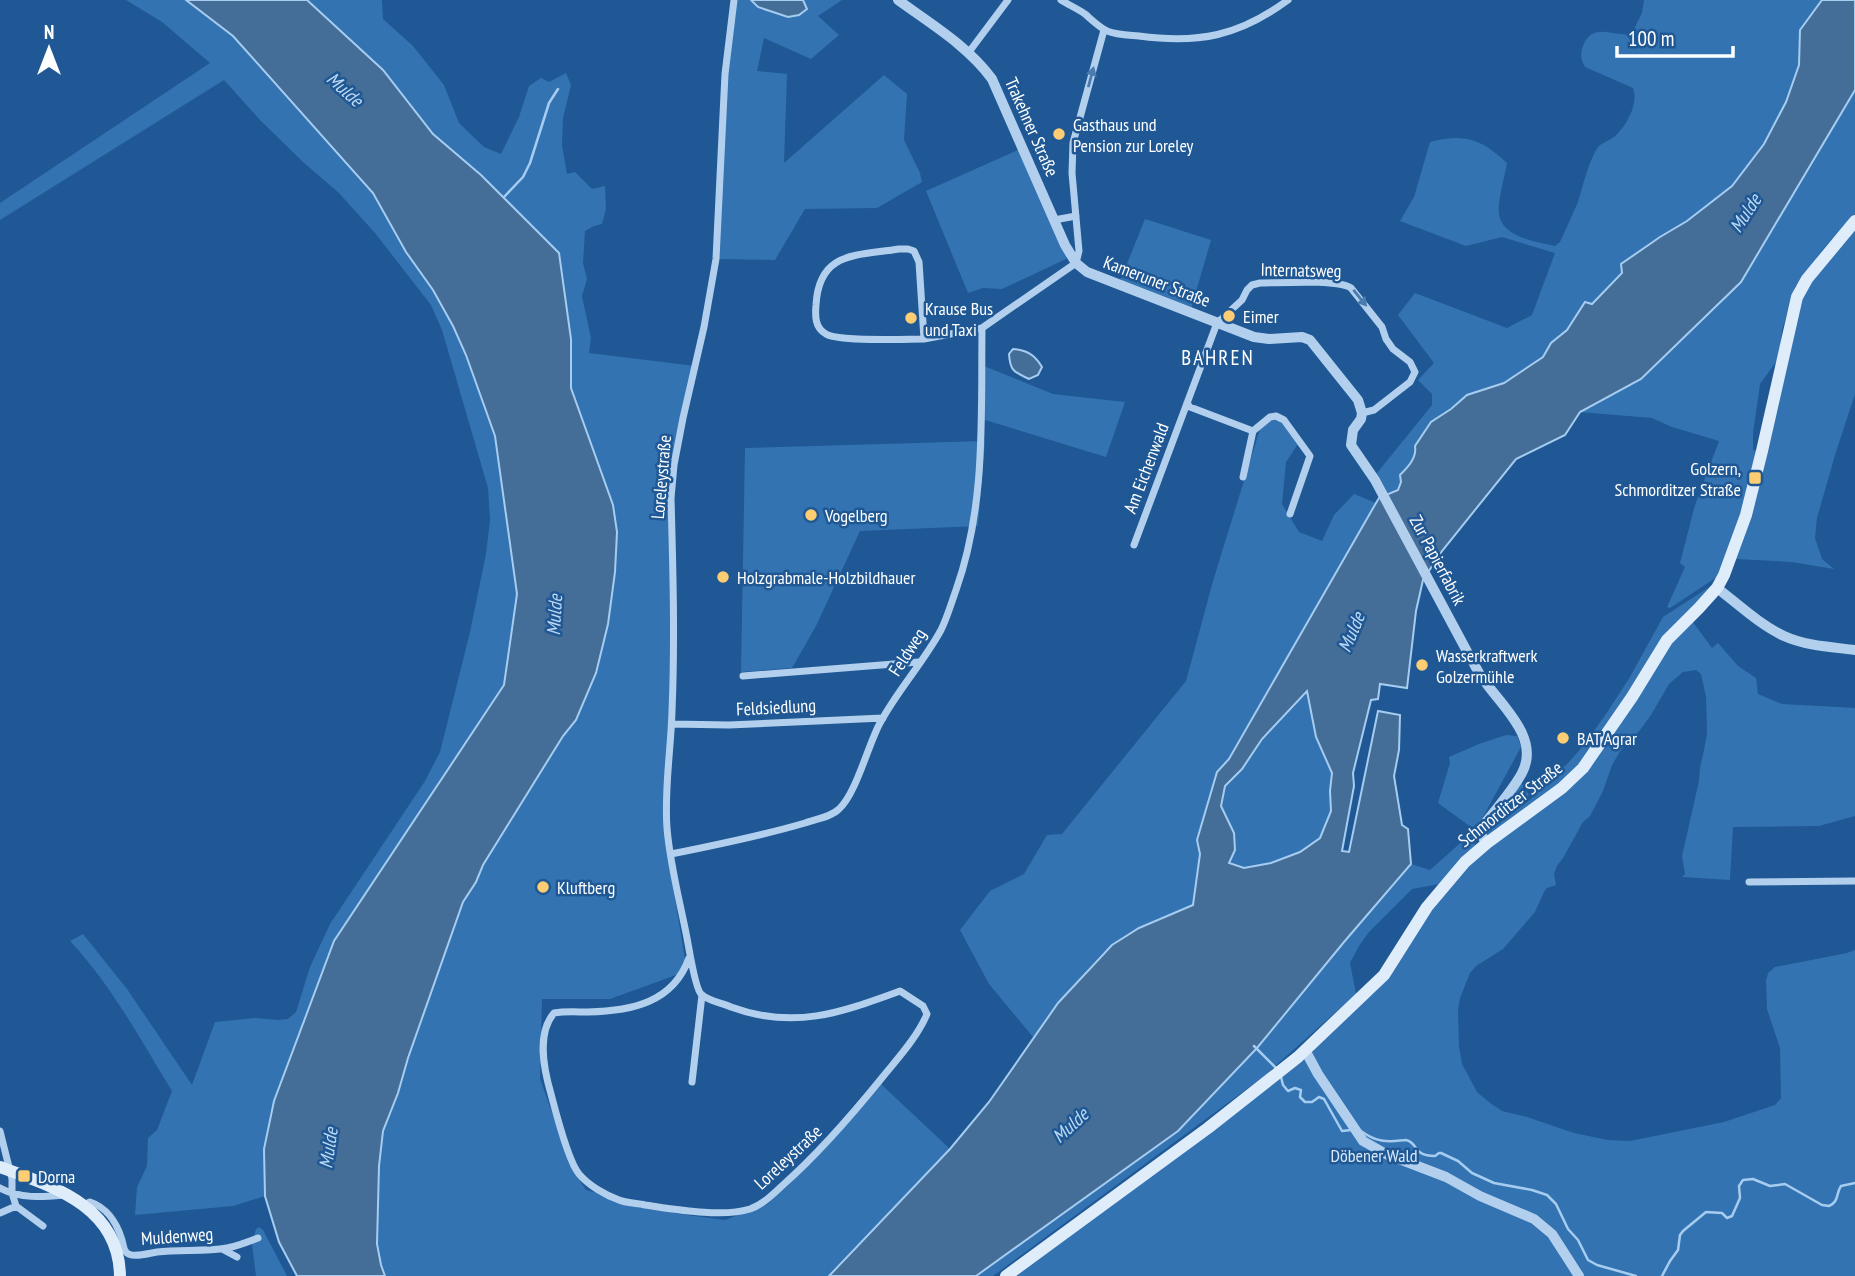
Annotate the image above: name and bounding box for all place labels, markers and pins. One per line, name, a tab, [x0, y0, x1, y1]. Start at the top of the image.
place label: Gasthaus und Pension zur Loreley	[1073, 113, 1194, 157]
marker: Gasthaus und Pension zur Loreley	[1051, 126, 1067, 142]
place label: Krause Bus und Taxi	[925, 297, 993, 341]
place label: Eimer	[1243, 305, 1279, 328]
marker: Eimer	[1221, 308, 1237, 324]
marker: Krause Bus und Taxi	[903, 310, 919, 326]
place label: Golzern, Schmorditzer Straße	[1614, 457, 1741, 501]
marker: Golzern, Schmorditzer Straße	[1747, 470, 1763, 486]
place label: Vogelberg	[824, 504, 888, 527]
marker: Vogelberg	[803, 507, 819, 523]
place label: Holzgrabmale-Holzbildhauer	[737, 566, 916, 589]
marker: Holzgrabmale-Holzbildhauer	[715, 569, 731, 585]
place label: Wasserkraftwerk Golzermühle	[1436, 644, 1538, 688]
marker: Wasserkraftwerk Golzermühle	[1414, 657, 1430, 673]
place label: BAT Agrar	[1577, 727, 1637, 750]
marker: BAT Agrar	[1555, 730, 1571, 746]
place label: Kluftberg	[557, 876, 615, 899]
marker: Kluftberg	[535, 879, 551, 895]
place label: Dorna	[38, 1165, 75, 1188]
marker: Dorna	[16, 1168, 32, 1184]

